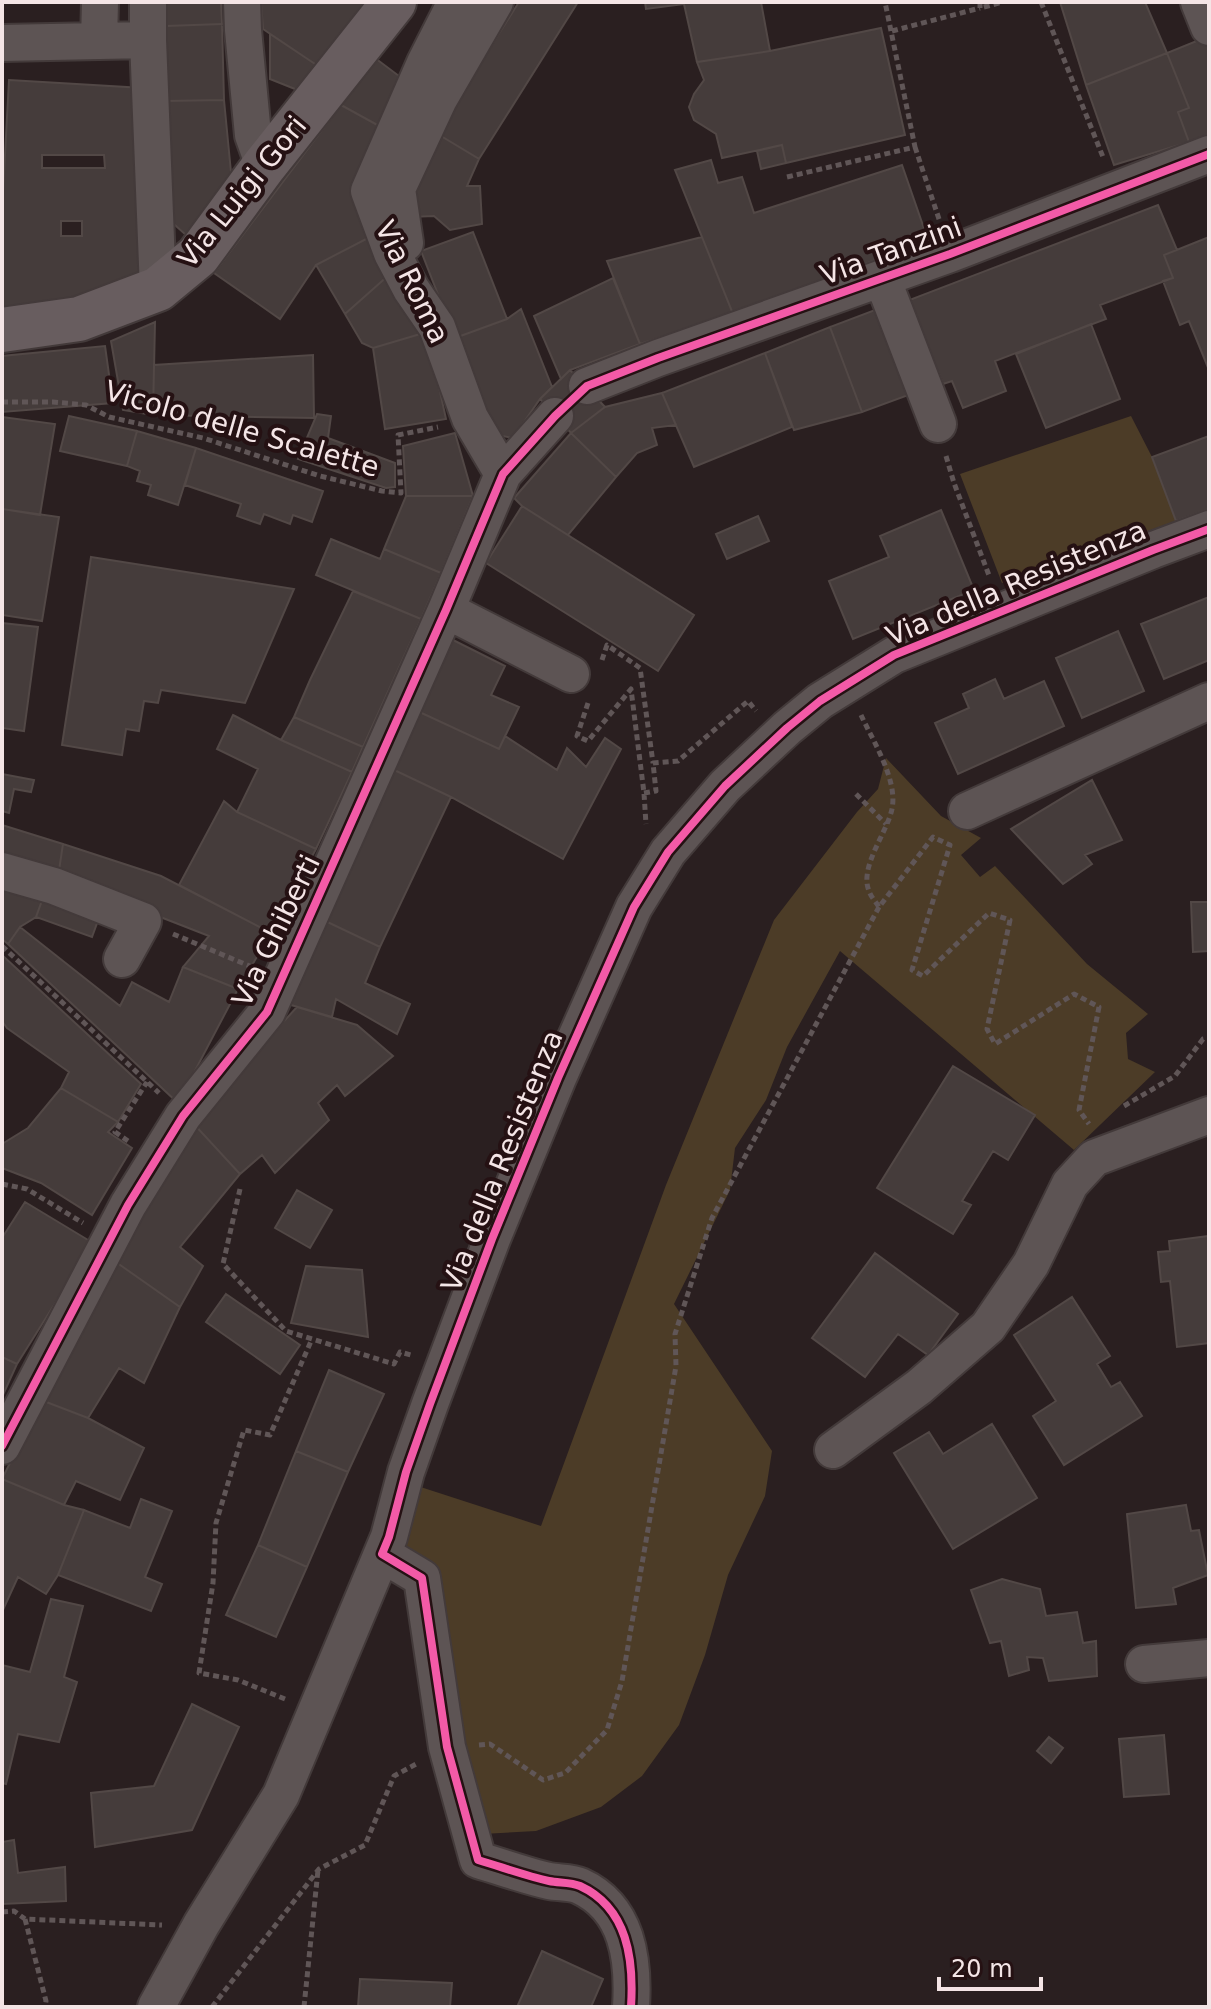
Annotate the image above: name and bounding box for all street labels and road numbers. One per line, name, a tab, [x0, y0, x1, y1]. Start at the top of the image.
street label: Via Luigi Gori	[171, 109, 313, 275]
street label: Via Tanzini	[816, 210, 966, 292]
street label: Via Roma	[368, 215, 456, 349]
street label: Vicolo delle Scalette	[101, 374, 383, 484]
street label: Via della Resistenza	[881, 513, 1151, 653]
street label: Via Ghiberti	[225, 850, 327, 1012]
street label: Via della Resistenza	[434, 1025, 570, 1297]

